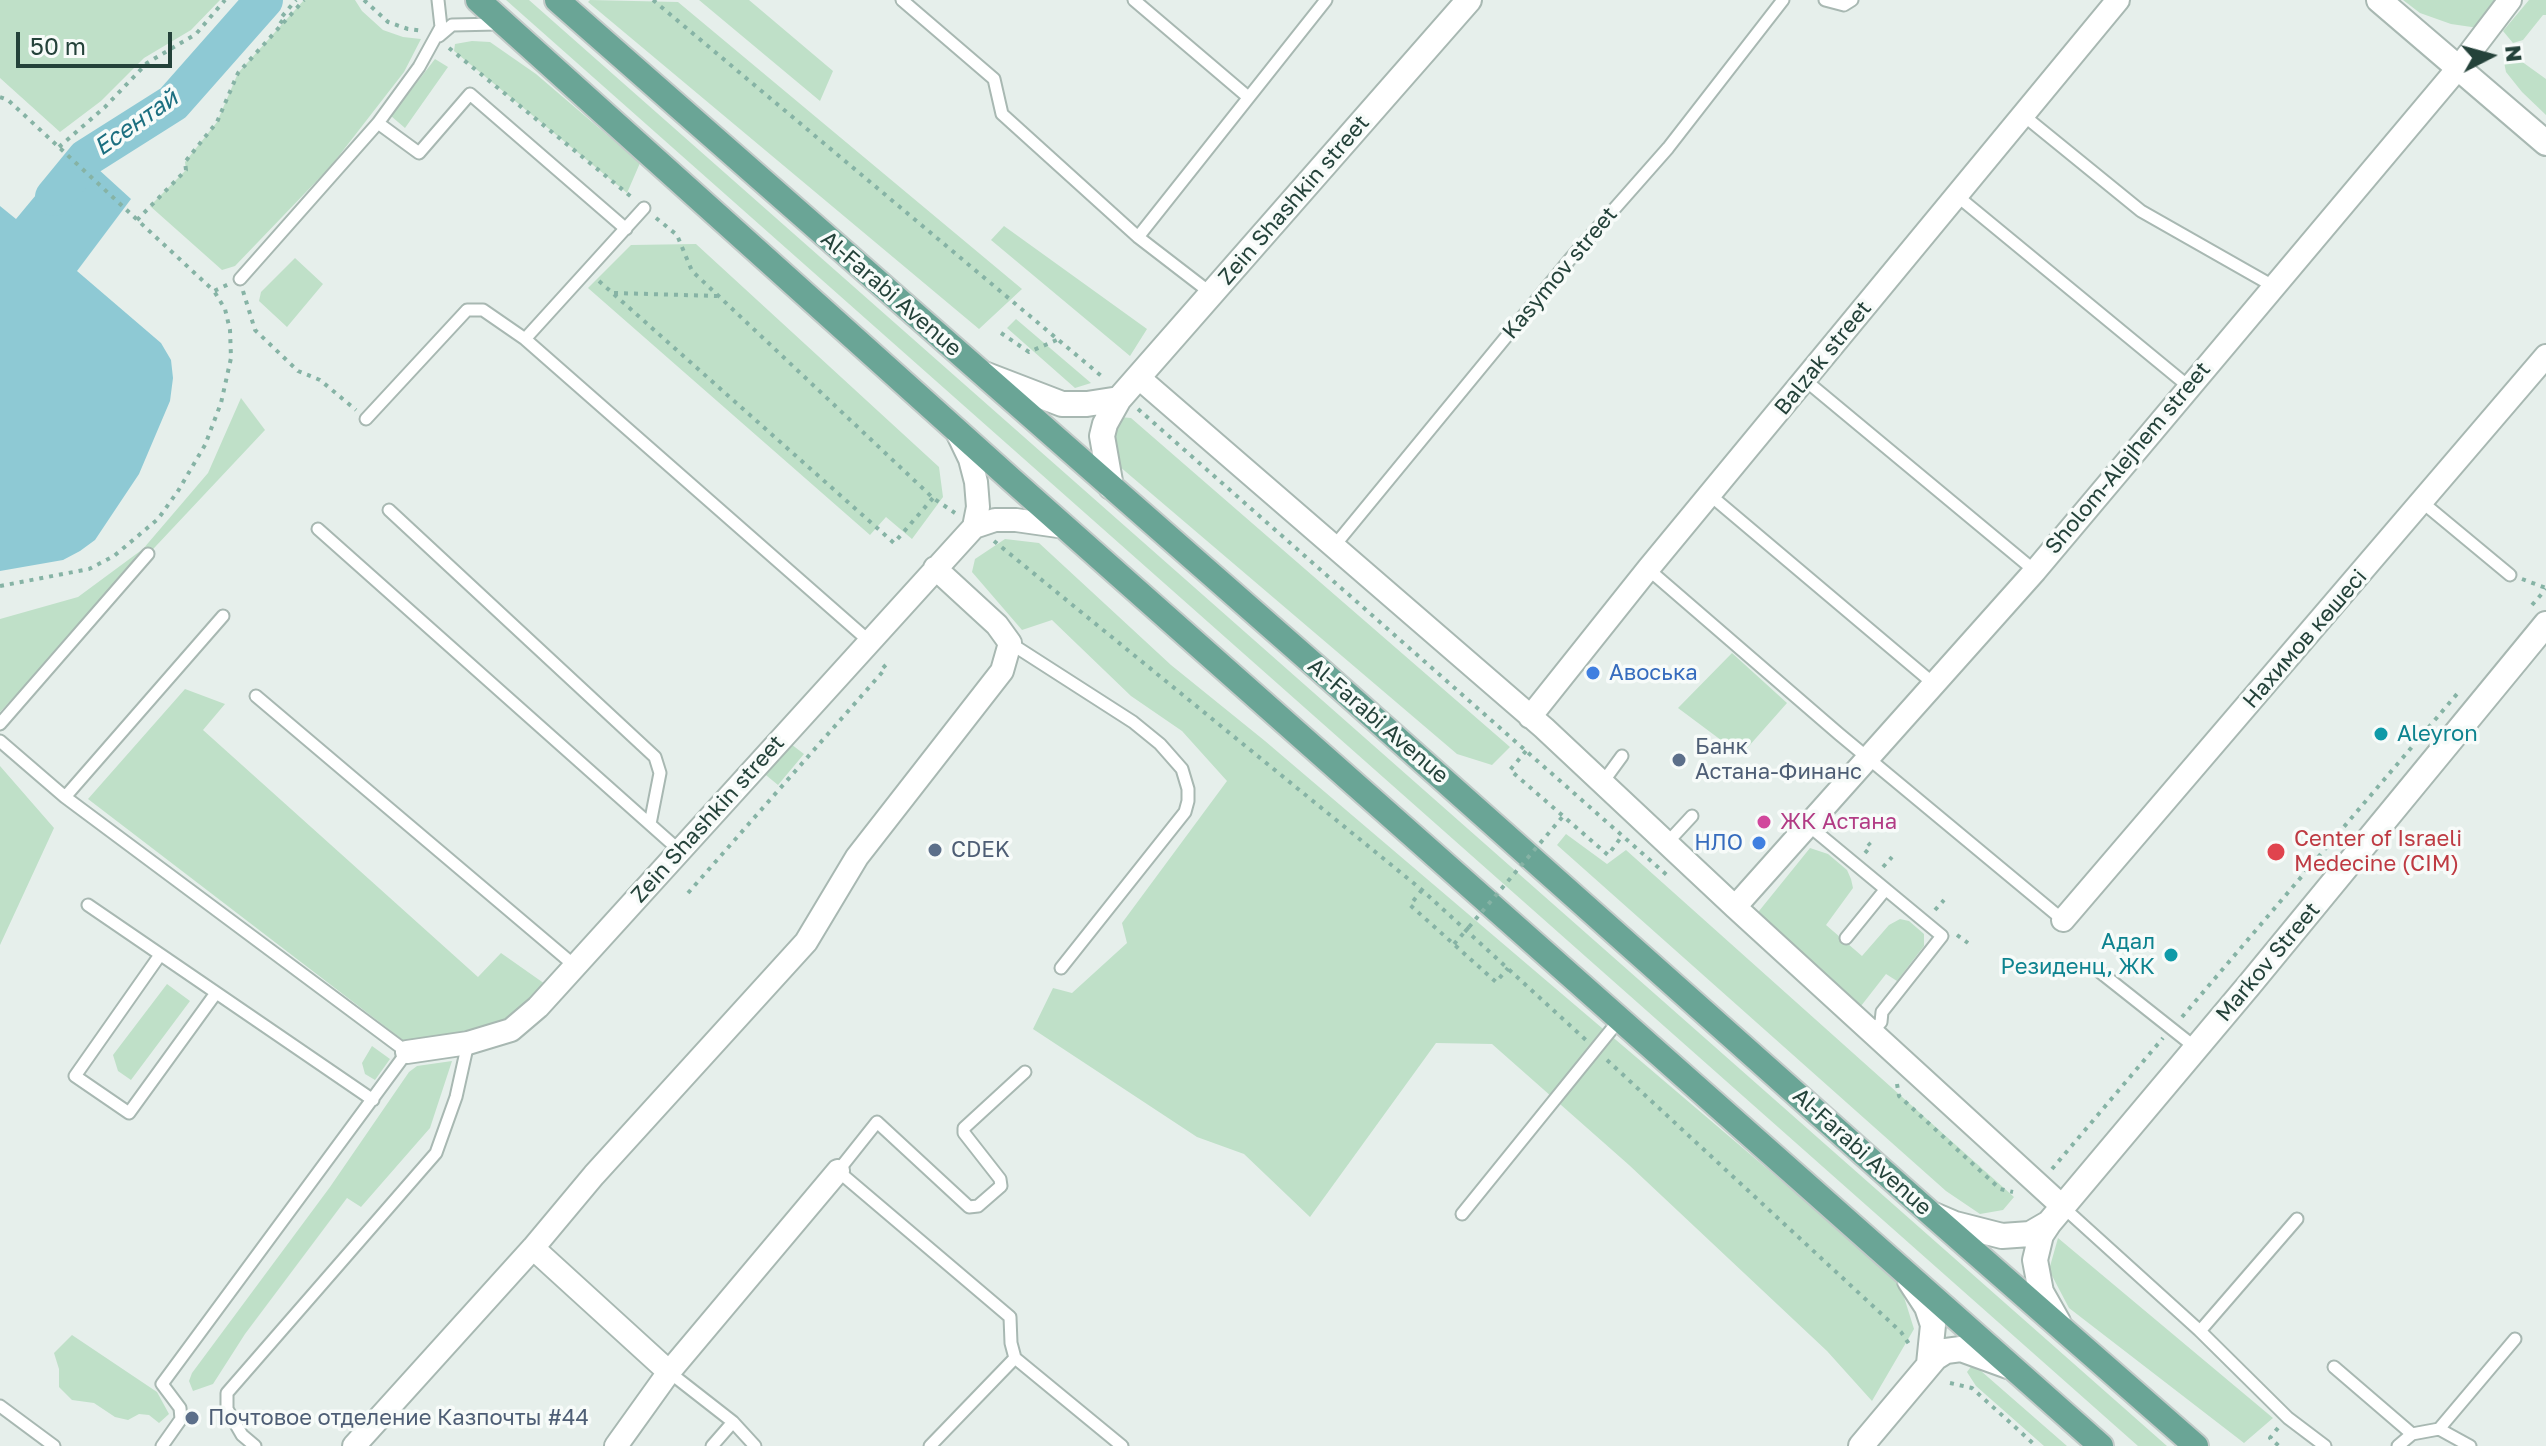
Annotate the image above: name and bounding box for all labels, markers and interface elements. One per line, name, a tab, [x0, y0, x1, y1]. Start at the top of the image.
scale bar	[20, 16, 176, 66]
north arrow	[2450, 16, 2530, 96]
text: 50 m	[30, 31, 86, 60]
text: N	[2500, 44, 2529, 63]
water label: Есентай	[89, 84, 183, 162]
street label: Zein Shashkin street	[1213, 110, 1375, 290]
street label: Kasymov street	[1497, 201, 1623, 345]
street label: Al-Farabi Avenue	[815, 226, 967, 362]
street label: Balzak street	[1769, 296, 1877, 420]
street label: Sholom-Alejhem street	[2040, 357, 2216, 559]
street label: Нахимов көшесі	[2237, 564, 2373, 714]
street label: Al-Farabi Avenue	[1302, 653, 1454, 789]
place label: Авоська	[1609, 660, 1698, 686]
marker: Авоська	[1584, 664, 1602, 682]
place label: Aleyron	[2397, 721, 2478, 747]
marker: Aleyron	[2372, 725, 2390, 743]
street label: Zein Shashkin street	[626, 730, 790, 908]
place label: Банк Астана-Финанс	[1695, 734, 1862, 786]
marker: Банк Астана-Финанс	[1670, 751, 1688, 769]
place label: ЖК Астана	[1780, 809, 1897, 835]
marker: ЖК Астана	[1755, 813, 1773, 831]
place label: Center of Israeli Medecine (CIM)	[2294, 826, 2462, 878]
place label: НЛО	[1694, 830, 1743, 856]
marker: НЛО	[1750, 834, 1768, 852]
place label: CDEK	[951, 837, 1010, 863]
marker: CDEK	[926, 841, 944, 859]
marker: Center of Israeli Medecine (CIM)	[2265, 841, 2287, 863]
street label: Markov Street	[2210, 897, 2326, 1027]
place label: Адал Резиденц, ЖК	[2000, 929, 2155, 980]
marker: Адал Резиденц, ЖК	[2162, 946, 2180, 964]
street label: Al-Farabi Avenue	[1787, 1083, 1937, 1221]
place label: Почтовое отделение Казпочты #44	[208, 1405, 589, 1431]
marker: Почтовое отделение Казпочты #44	[183, 1409, 201, 1427]

